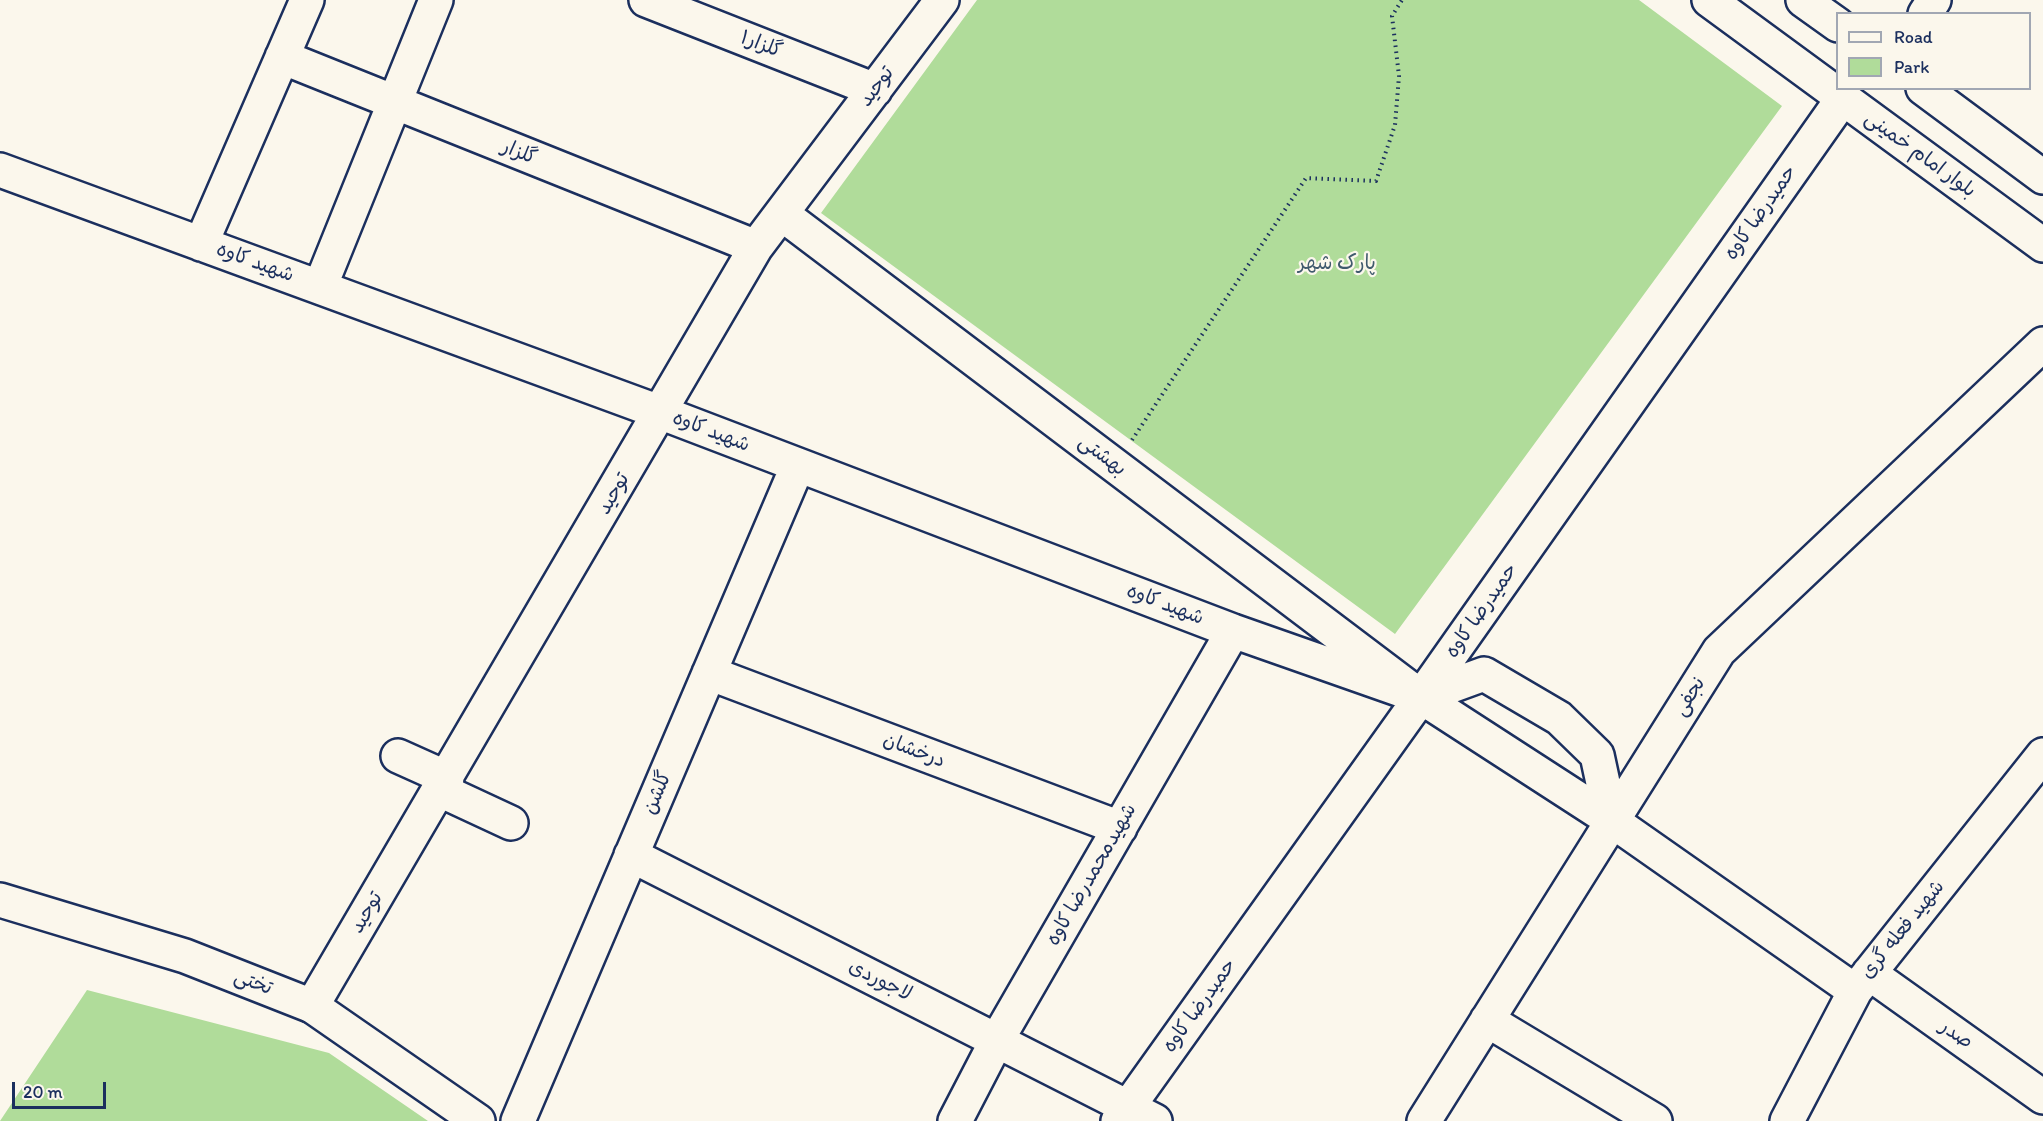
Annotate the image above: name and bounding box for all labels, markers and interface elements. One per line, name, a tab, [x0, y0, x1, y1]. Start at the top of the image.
legend	[1836, 12, 2031, 90]
street label: گلزار۱	[737, 26, 785, 64]
text: Road	[1894, 26, 1933, 48]
text: Park	[1894, 56, 1929, 78]
street label: توحید	[854, 62, 900, 112]
street label: بلوار امام خمینی	[1860, 107, 1980, 203]
street label: گلزار	[498, 135, 540, 171]
street label: حمیدرضا کاوه	[1720, 161, 1802, 265]
street label: شهید کاوه	[213, 238, 297, 288]
park label: پارک شهر	[1298, 252, 1376, 276]
street label: شهید کاوه	[669, 406, 753, 458]
street label: بهشتی	[1073, 430, 1131, 482]
street label: توحید	[593, 469, 635, 519]
street label: حمیدرضا کاوه	[1441, 559, 1523, 663]
street label: شهید کاوه	[1123, 579, 1207, 631]
street label: نجفی	[1669, 673, 1711, 721]
street label: درخشان	[880, 728, 948, 774]
street label: گلشن	[638, 768, 678, 818]
street label: شهیدمحمدرضا کاوه	[1042, 800, 1142, 950]
street label: شهید فعله گری	[1856, 876, 1950, 984]
street label: توحید	[345, 888, 389, 938]
street label: حمیدرضا کاوه	[1158, 954, 1242, 1058]
street label: لاجوردی	[844, 955, 916, 1007]
street label: تختی	[231, 965, 275, 1001]
street label: صدر	[1935, 1015, 1977, 1055]
scale bar	[15, 1070, 110, 1108]
text: 20 m	[23, 1081, 63, 1103]

